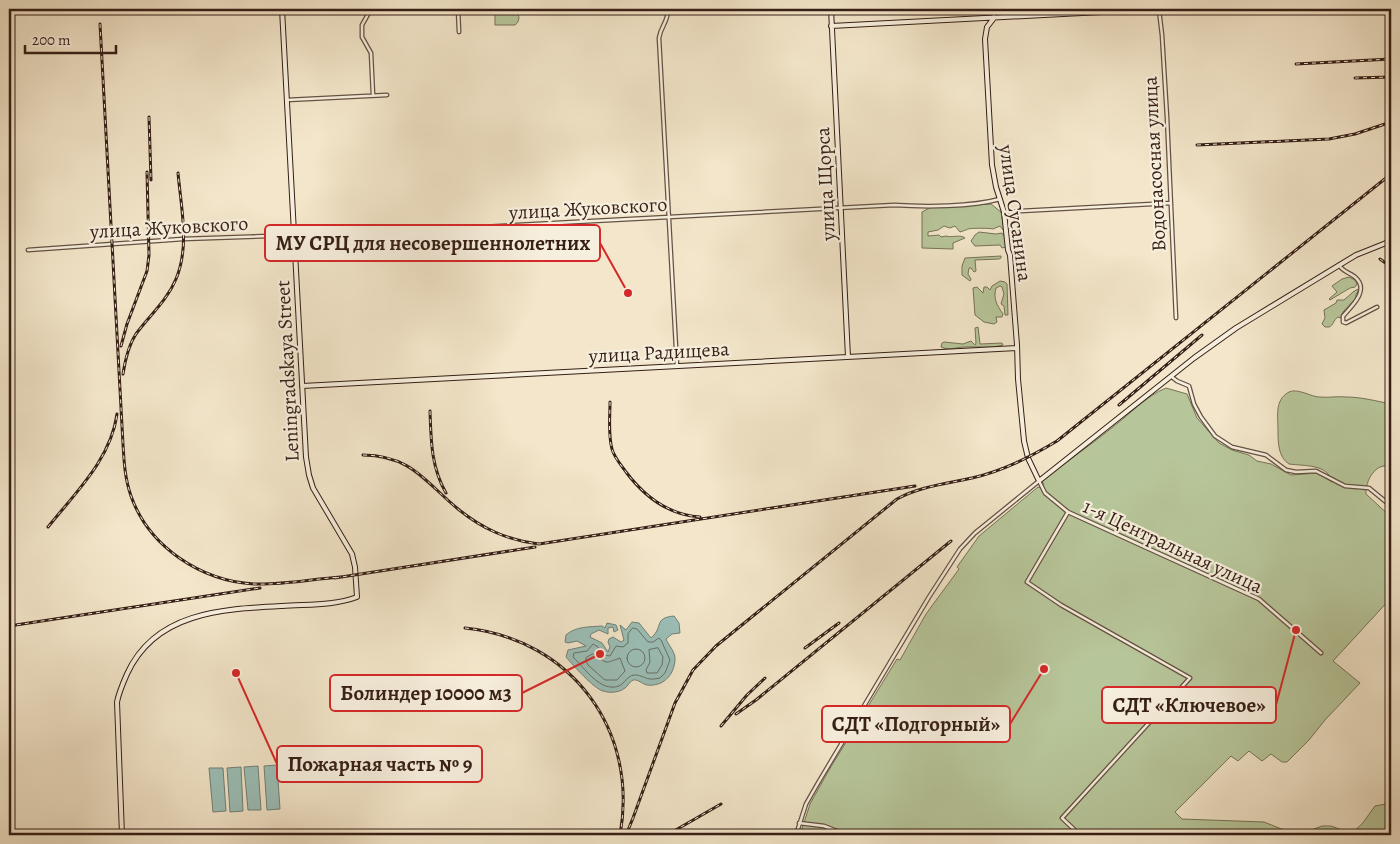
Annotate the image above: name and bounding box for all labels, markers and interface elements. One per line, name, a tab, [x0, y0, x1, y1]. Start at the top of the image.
scale bar	[25, 22, 116, 54]
text: 200 m	[32, 30, 71, 50]
street label: Водонасосная улица	[1136, 75, 1173, 252]
street label: улица Щорса	[809, 126, 842, 243]
street label: улица Сусанина	[992, 142, 1039, 284]
street label: улица Жуковского	[507, 191, 668, 226]
street label: улица Жуковского	[88, 210, 249, 245]
callout: МУ СРЦ для несовершеннолетних	[265, 225, 600, 261]
text: МУ СРЦ для несовершеннолетних	[276, 229, 590, 257]
street label: Leningradskaya Street	[269, 279, 306, 462]
street label: улица Радищева	[587, 335, 731, 370]
street label: 1-я Центральная улица	[1078, 493, 1268, 600]
callout: Болиндер 10000 м3	[330, 675, 522, 711]
text: Болиндер 10000 м3	[340, 679, 512, 707]
callout: СДТ «Ключевое»	[1102, 687, 1276, 723]
text: СДТ «Ключевое»	[1112, 691, 1266, 719]
callout: СДТ «Подгорный»	[822, 706, 1010, 742]
text: СДТ «Подгорный»	[832, 710, 1000, 738]
callout: Пожарная часть № 9	[277, 746, 482, 782]
text: Пожарная часть № 9	[287, 750, 473, 778]

